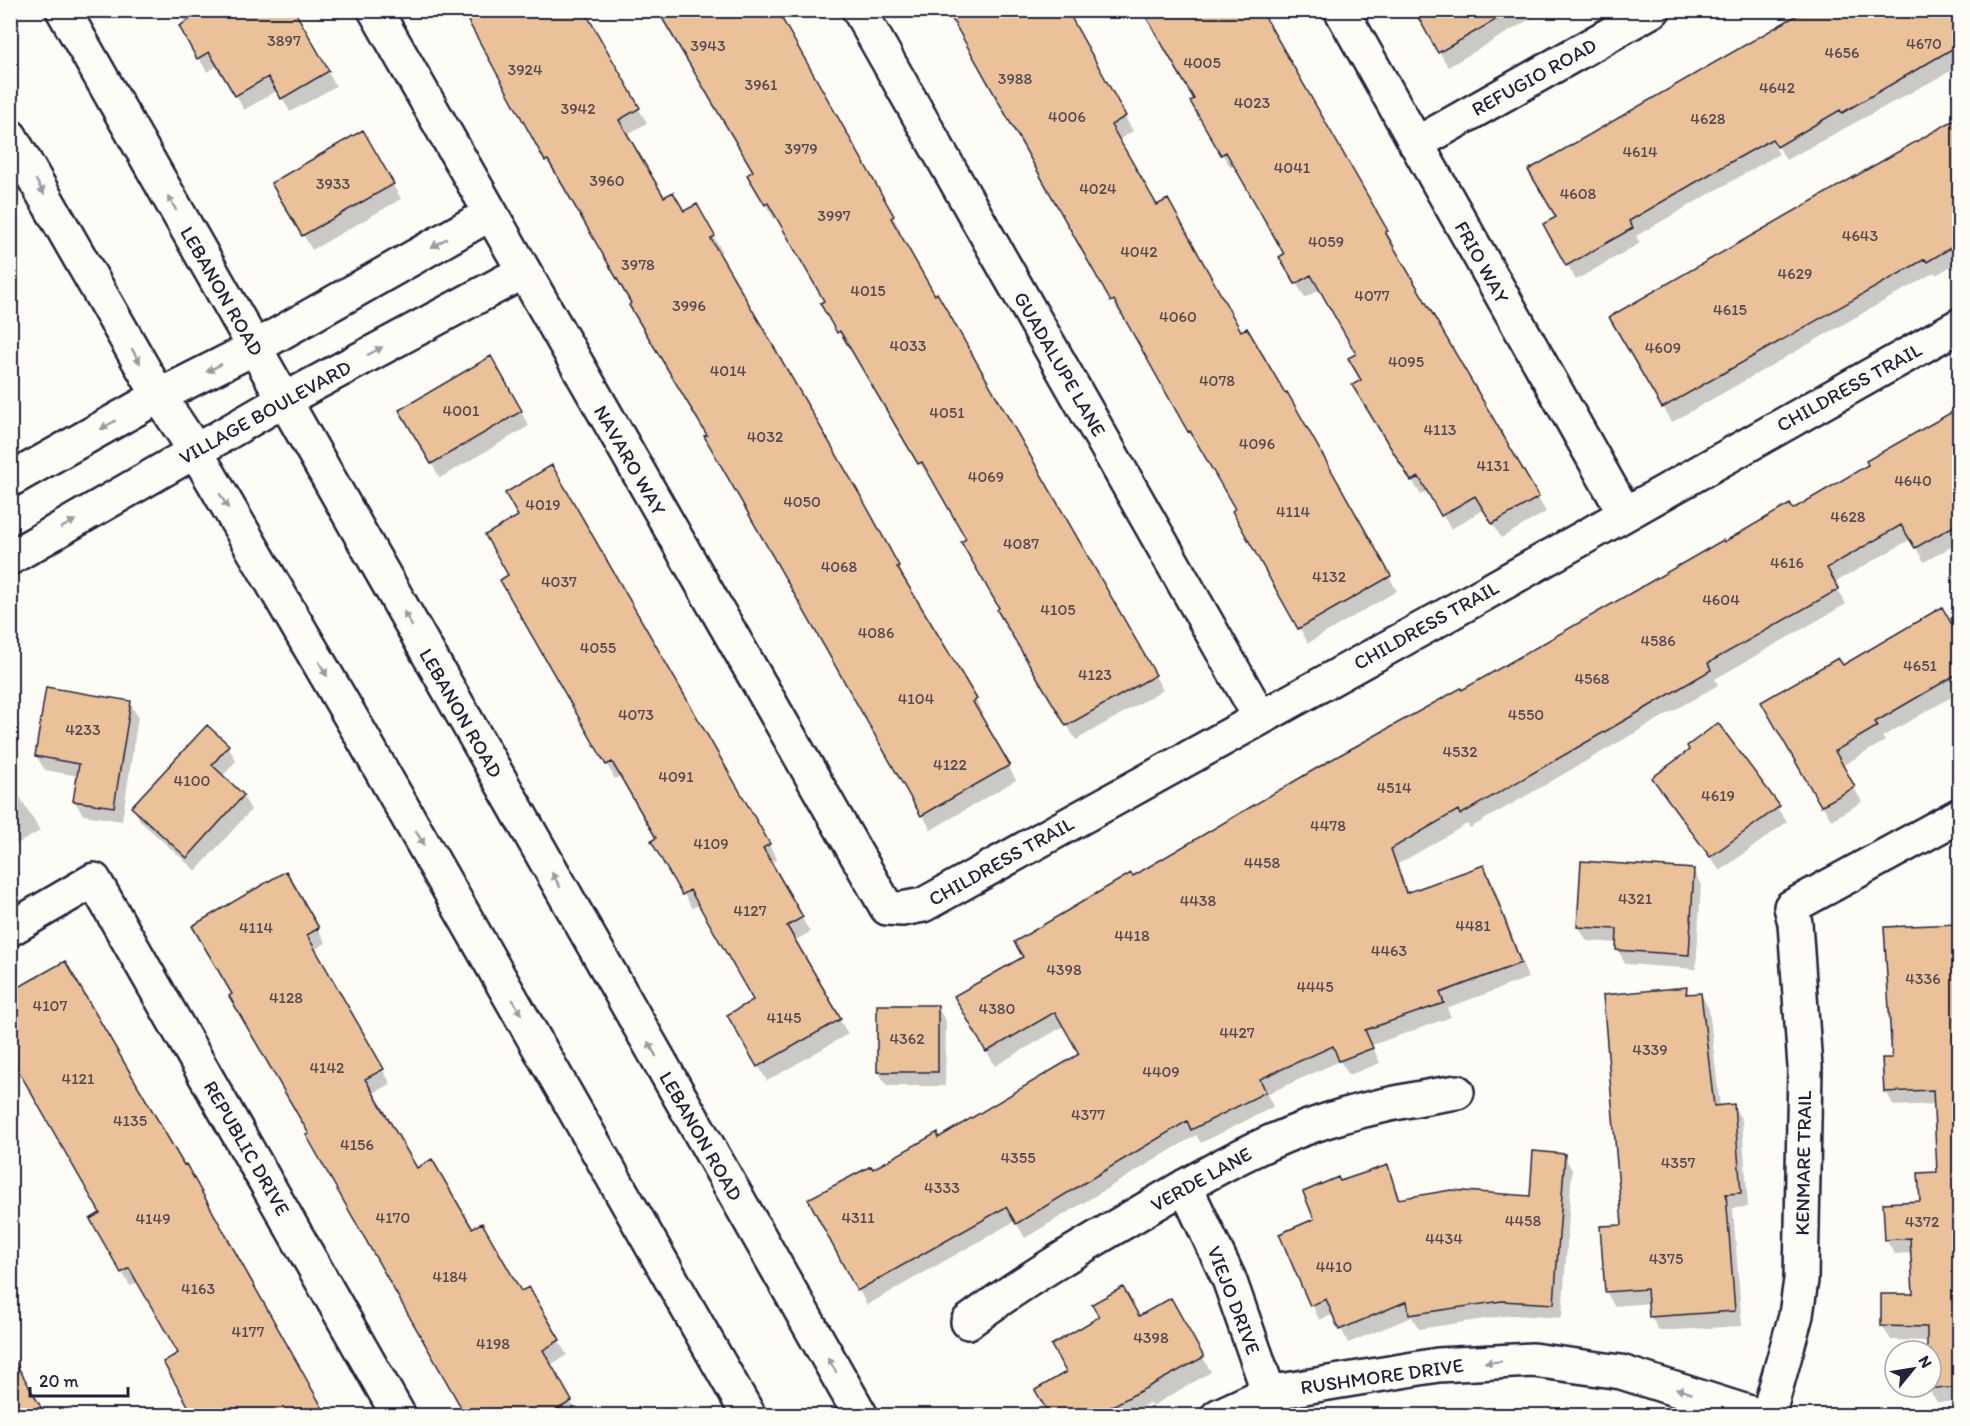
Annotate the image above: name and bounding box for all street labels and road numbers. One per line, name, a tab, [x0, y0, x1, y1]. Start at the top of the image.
street label: REFUGIO ROAD	[1467, 33, 1601, 121]
street label: FRIO WAY	[1450, 217, 1515, 308]
street label: LEBANON ROAD	[175, 222, 269, 360]
street label: GUADALUPE LANE	[1009, 287, 1111, 441]
street label: CHILDRESS TRAIL	[1772, 337, 1926, 437]
street label: VILLAGE BOULEVARD	[175, 355, 355, 469]
street label: NAVARO WAY	[589, 401, 672, 520]
street label: CHILDRESS TRAIL	[1349, 575, 1503, 675]
street label: LEBANON ROAD	[414, 644, 508, 782]
street label: CHILDRESS TRAIL	[924, 811, 1078, 911]
street label: LEBANON ROAD	[654, 1067, 748, 1205]
street label: REPUBLIC DRIVE	[199, 1076, 295, 1220]
street label: KENMARE TRAIL	[1790, 1090, 1816, 1236]
street label: VERDE LANE	[1146, 1141, 1256, 1217]
street label: VIEJO DRIVE	[1202, 1242, 1266, 1358]
street label: RUSHMORE DRIVE	[1299, 1353, 1465, 1399]

